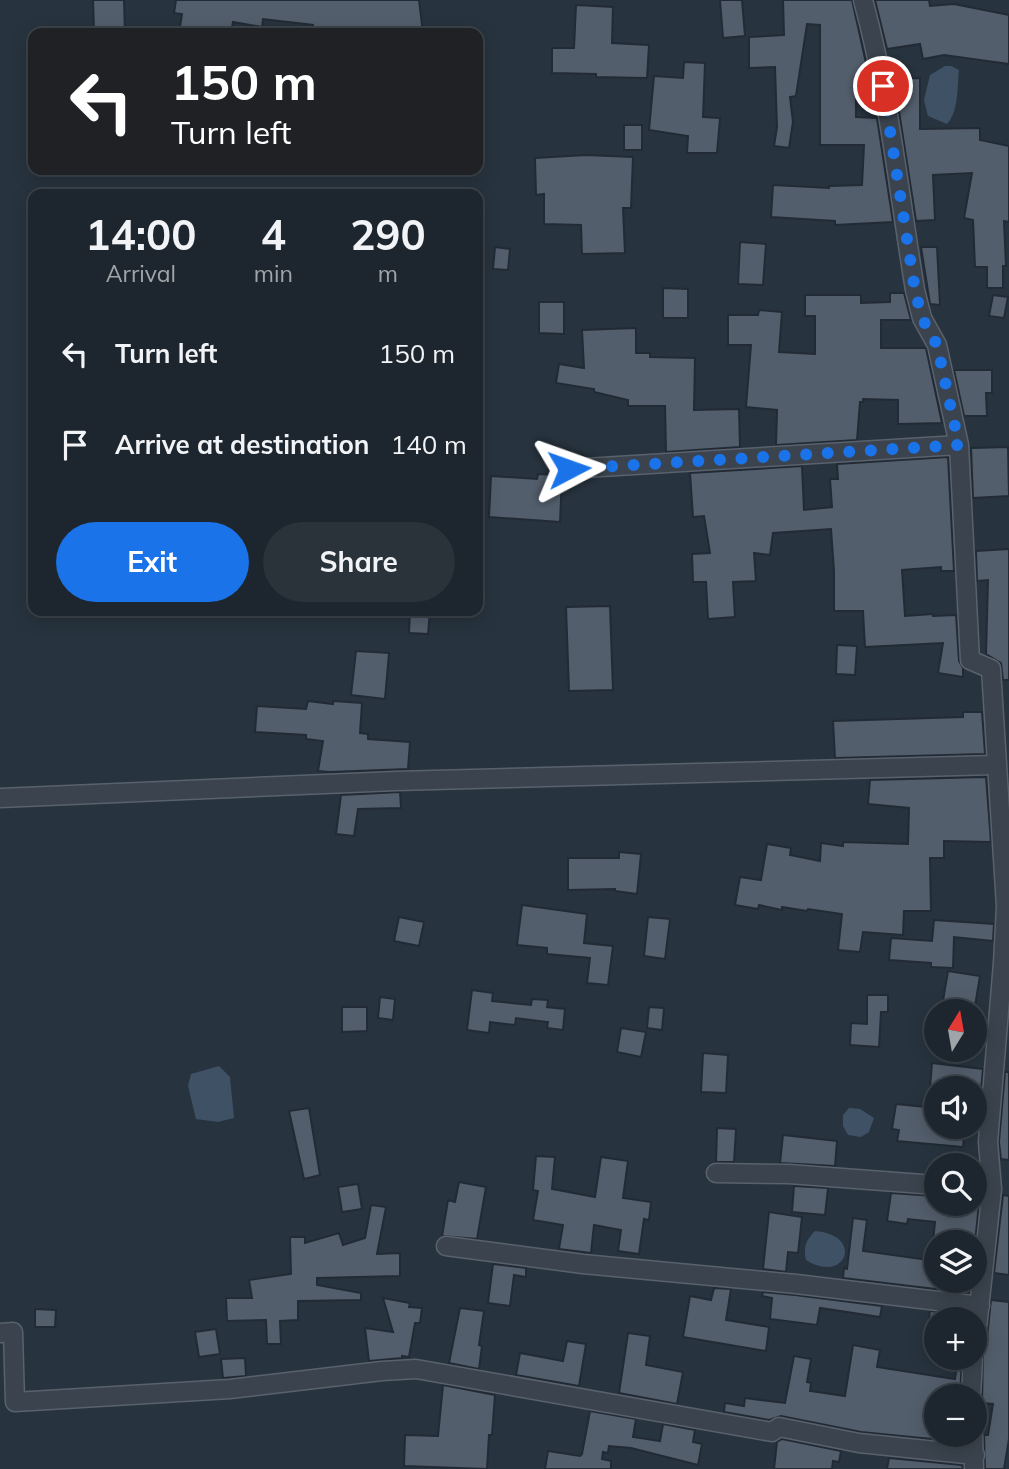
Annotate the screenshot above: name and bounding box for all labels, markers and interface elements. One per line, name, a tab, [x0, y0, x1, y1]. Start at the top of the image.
text: 150 m	[171, 51, 317, 112]
icon: left	[56, 56, 147, 147]
pin	[853, 56, 913, 116]
icon: arrive	[864, 67, 902, 105]
text: Turn left	[171, 112, 291, 152]
text: 14:00	[85, 208, 196, 261]
text: 4	[261, 208, 286, 261]
text: 290	[350, 208, 426, 261]
text: Arrival	[106, 259, 176, 288]
text: min	[254, 259, 293, 288]
text: m	[378, 259, 398, 288]
icon: left	[56, 335, 94, 373]
text: Turn left	[115, 337, 217, 370]
text: 150 m	[379, 337, 455, 370]
icon: arrive	[56, 426, 94, 464]
text: Arrive at destination	[115, 428, 370, 461]
text: 140 m	[391, 428, 467, 461]
position arrow	[532, 432, 606, 506]
button: Exit	[56, 522, 249, 602]
button: Share	[263, 522, 455, 602]
north arrow	[924, 999, 987, 1062]
map controls	[924, 999, 987, 1447]
button: sound	[924, 1076, 987, 1139]
button: search	[924, 1153, 987, 1216]
button: layers	[924, 1230, 987, 1293]
button: +	[924, 1307, 987, 1370]
button: −	[924, 1384, 987, 1447]

